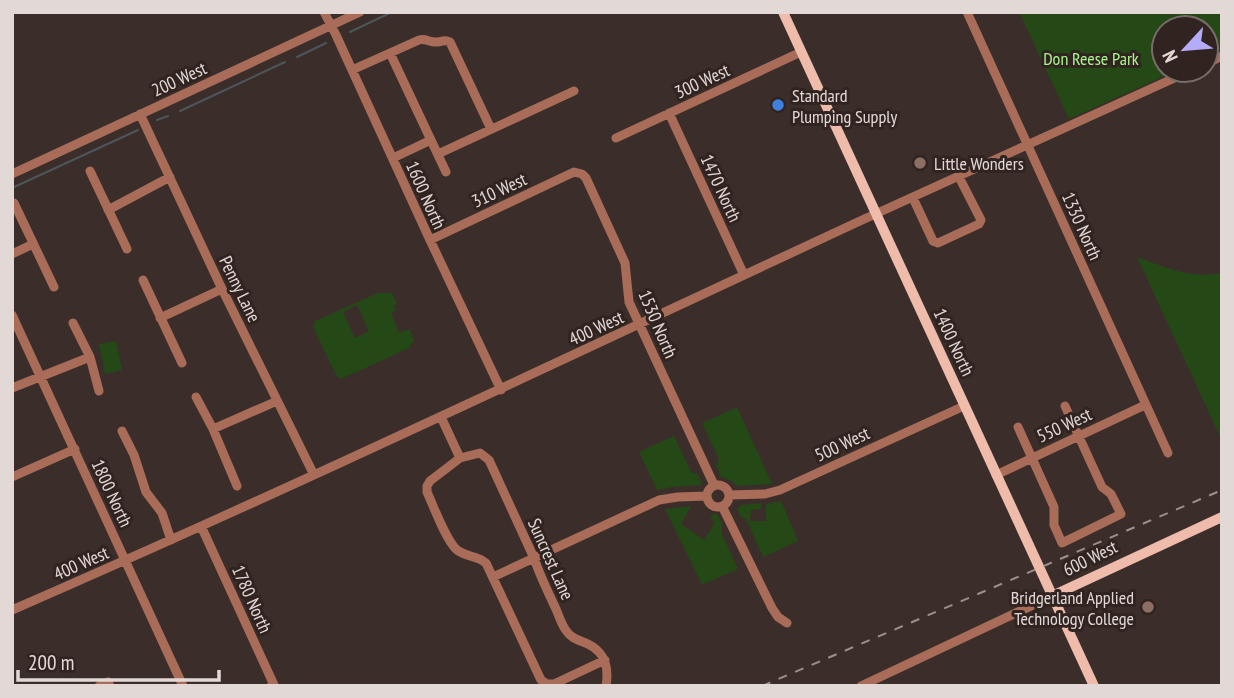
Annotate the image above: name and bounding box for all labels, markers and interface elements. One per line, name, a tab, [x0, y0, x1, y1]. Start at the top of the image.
north arrow	[1150, 14, 1220, 84]
park label: Don Reese Park	[1043, 47, 1139, 70]
text: N	[1157, 47, 1183, 66]
street label: 200 West	[148, 56, 210, 102]
street label: 300 West	[671, 58, 733, 104]
place label: Standard Plumping Supply	[792, 84, 897, 128]
marker: Standard Plumping Supply	[770, 97, 786, 113]
street label: 1470 North	[695, 151, 747, 225]
place label: Little Wonders	[934, 152, 1024, 175]
marker: Little Wonders	[912, 155, 928, 171]
street label: 1600 North	[401, 157, 451, 233]
street label: 310 West	[468, 167, 530, 213]
street label: 1330 North	[1057, 188, 1107, 264]
street label: Penny Lane	[214, 252, 266, 326]
street label: 1530 North	[633, 286, 683, 362]
street label: 400 West	[565, 305, 627, 351]
street label: 1400 North	[928, 305, 980, 379]
street label: 550 West	[1033, 402, 1095, 448]
street label: 500 West	[811, 421, 873, 467]
street label: 1800 North	[86, 456, 138, 530]
street label: Suncrest Lane	[523, 515, 579, 603]
street label: 600 West	[1059, 535, 1121, 581]
street label: 400 West	[50, 541, 112, 585]
street label: 1780 North	[227, 561, 277, 637]
place label: Bridgerland Applied Technology College	[1011, 586, 1134, 630]
marker: Bridgerland Applied Technology College	[1140, 599, 1156, 615]
scale bar	[18, 638, 219, 682]
text: 200 m	[28, 649, 74, 676]

